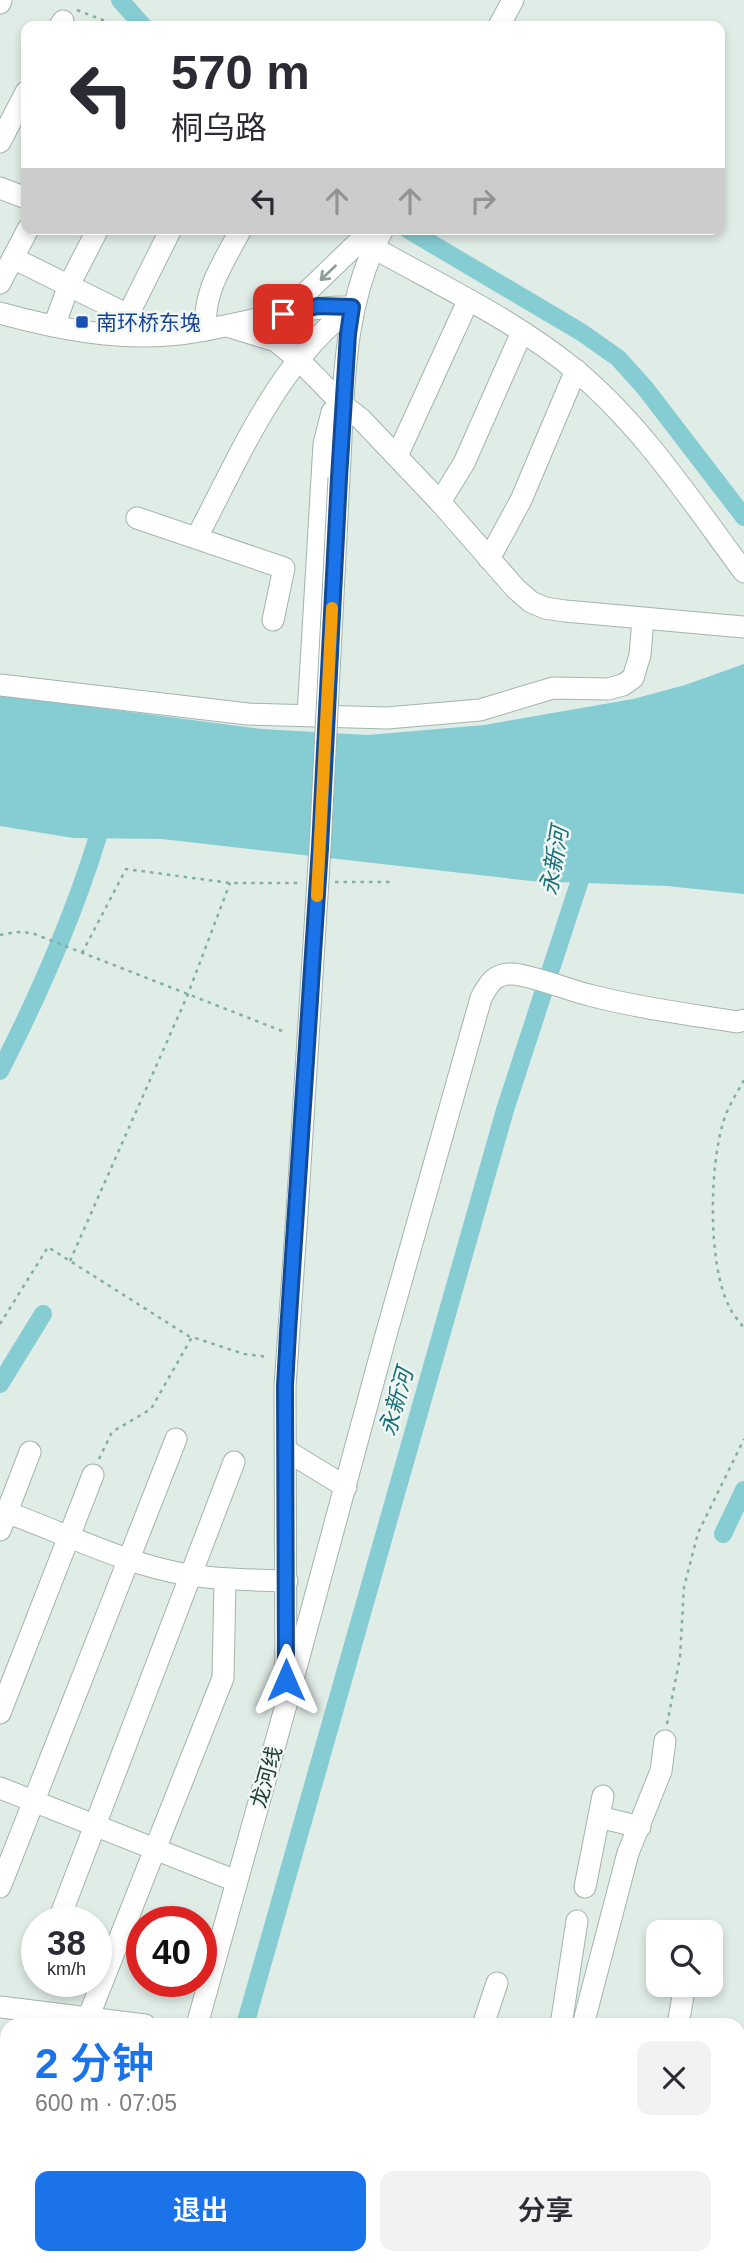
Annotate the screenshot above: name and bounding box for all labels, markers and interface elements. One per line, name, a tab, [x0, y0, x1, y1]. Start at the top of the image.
text: 570 m	[171, 45, 310, 99]
icon: left	[56, 49, 147, 140]
text: 桐乌路	[171, 110, 267, 146]
icon: left	[245, 182, 283, 220]
icon: ahead	[318, 182, 356, 220]
icon: ahead	[391, 182, 429, 220]
icon: right	[464, 182, 502, 220]
one-way arrow	[320, 264, 337, 281]
pin	[253, 284, 313, 344]
icon: arrive	[264, 295, 302, 333]
place label: 南环桥东堍	[96, 311, 201, 334]
marker: 南环桥东堍	[74, 314, 90, 330]
water label: 永新河	[535, 821, 573, 897]
water label: 永新河	[374, 1361, 419, 1439]
position arrow	[249, 1643, 323, 1717]
street label: 龙河线	[246, 1744, 286, 1810]
speed limit sign: 40	[126, 1906, 217, 1997]
map controls	[646, 1920, 723, 1997]
button: search	[646, 1920, 723, 1997]
text: 38	[47, 1923, 86, 1962]
text: km/h	[47, 1959, 86, 1979]
text: 2 分钟	[35, 2040, 154, 2087]
button: close	[637, 2041, 711, 2115]
text: 600 m · 07:05	[35, 2090, 177, 2116]
button: 退出	[35, 2171, 366, 2251]
button: 分享	[380, 2171, 711, 2251]

